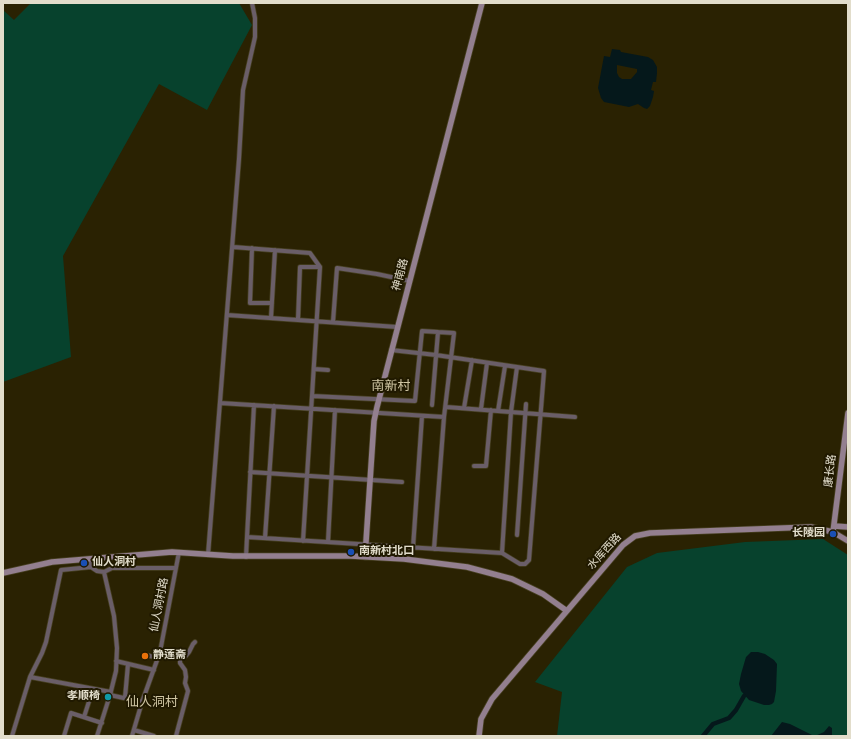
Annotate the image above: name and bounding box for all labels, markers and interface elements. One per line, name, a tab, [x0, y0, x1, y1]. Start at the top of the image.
street label: 神南路	[390, 257, 412, 293]
district label: 南新村	[372, 379, 410, 395]
street label: 康长路	[822, 454, 840, 488]
place label: 长陵园	[792, 527, 825, 541]
marker: 长陵园	[828, 529, 838, 539]
street label: 水库西路	[585, 531, 625, 573]
place label: 南新村北口	[359, 545, 414, 559]
marker: 南新村北口	[346, 547, 356, 557]
place label: 仙人洞村	[92, 556, 136, 570]
marker: 仙人洞村	[79, 558, 89, 568]
street label: 仙人洞村路	[148, 577, 172, 633]
place label: 静莲斋	[153, 649, 186, 663]
marker: 静莲斋	[140, 651, 150, 661]
place label: 孝顺椅	[67, 690, 100, 704]
marker: 孝顺椅	[103, 692, 113, 702]
district label: 仙人洞村	[126, 695, 178, 711]

